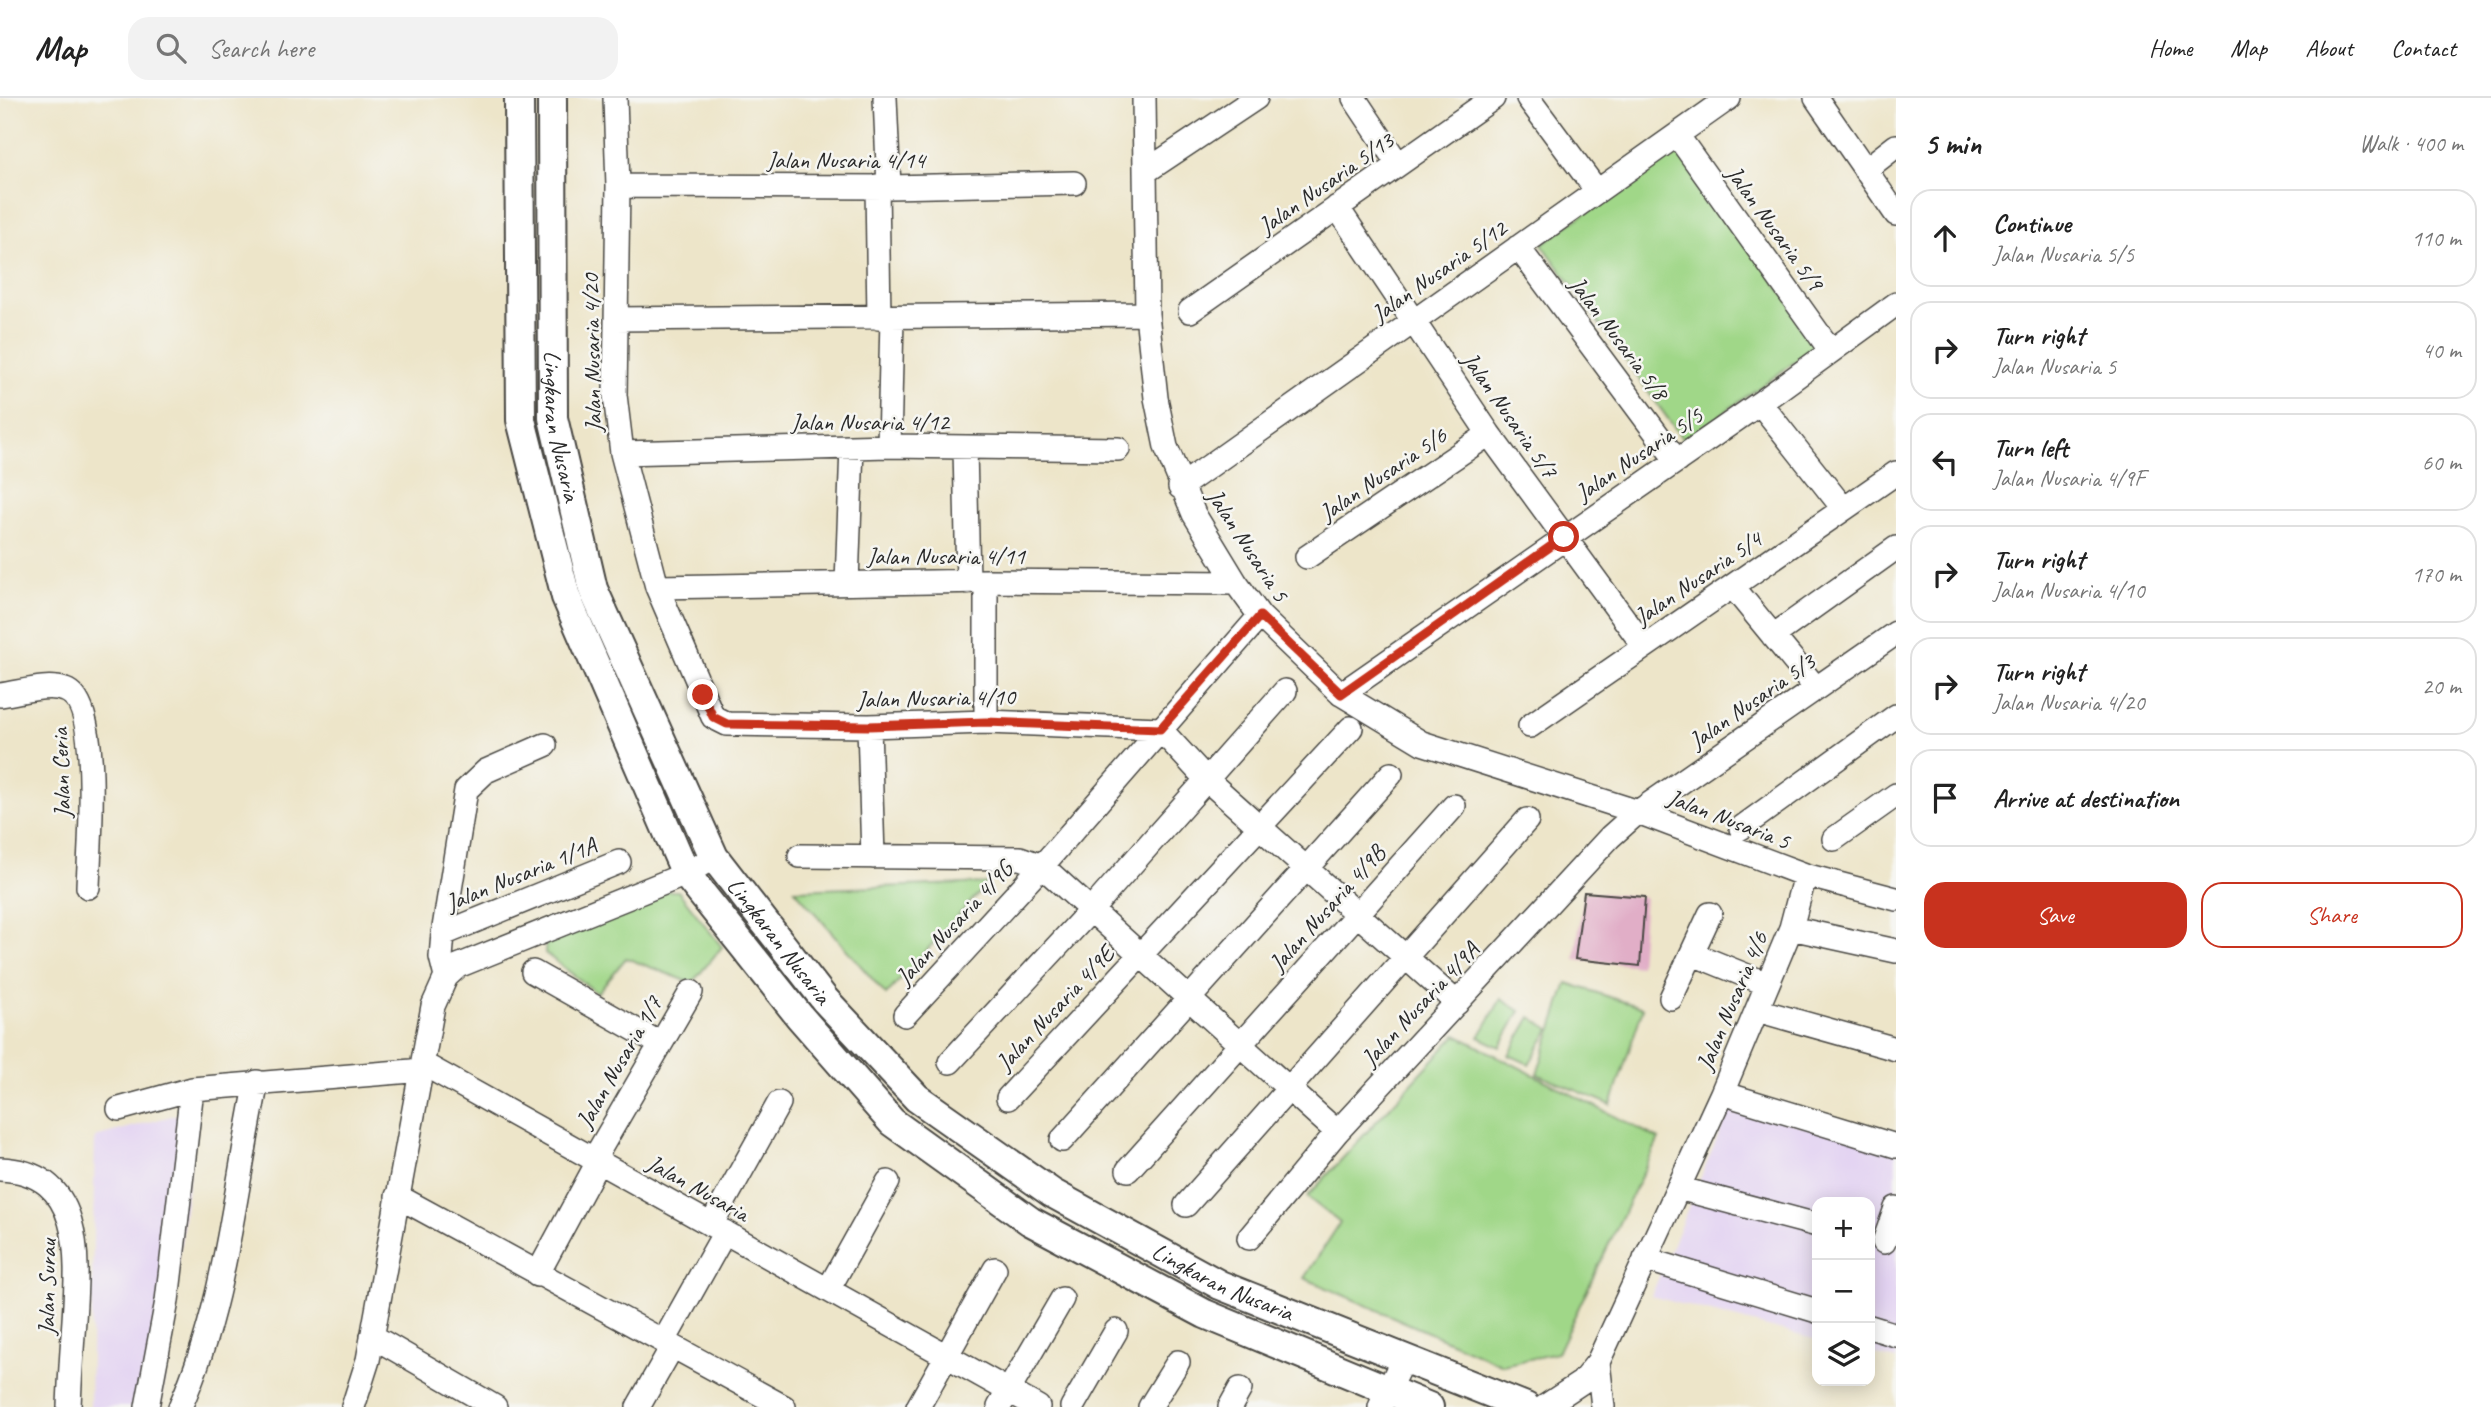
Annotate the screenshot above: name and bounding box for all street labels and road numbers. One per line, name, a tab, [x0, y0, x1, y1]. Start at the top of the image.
street label: Jalan Nusaria 5/13	[1252, 124, 1401, 241]
street label: Jalan Nusaria 4/14	[766, 145, 927, 175]
street label: Jalan Nusaria 5/9	[1719, 159, 1832, 298]
street label: Jalan Nusaria 5/12	[1365, 212, 1514, 329]
street label: Jalan Nusaria 5/8	[1562, 269, 1677, 408]
street label: Jalan Nusaria 4/20	[576, 272, 608, 433]
street label: Jalan Nusaria 5/7	[1455, 345, 1565, 485]
street label: Lingkaran Nusaria	[538, 351, 587, 506]
street label: Jalan Nusaria 5/5	[1569, 400, 1709, 508]
street label: Jalan Nusaria 4/12	[790, 407, 951, 437]
street label: Jalan Nusaria 5/6	[1313, 420, 1453, 528]
street label: Jalan Nusaria 5	[1200, 482, 1296, 608]
street label: Jalan Nusaria 5/4	[1628, 523, 1769, 632]
street label: Jalan Nusaria 4/11	[866, 541, 1026, 571]
street label: Jalan Nusaria 5/3	[1682, 645, 1823, 756]
street label: Jalan Nusaria 4/10	[856, 682, 1017, 714]
street label: Jalan Ceria	[44, 726, 78, 819]
street label: Jalan Nusaria 5	[1663, 782, 1796, 856]
street label: Jalan Nusaria 1/1A	[441, 830, 601, 918]
street label: Jalan Nusaria 4/9B	[1262, 837, 1393, 978]
street label: Jalan Nusaria 4/9G	[888, 853, 1021, 992]
street label: Lingkaran Nusaria	[721, 872, 839, 1012]
street label: Jalan Nusaria 4/6	[1689, 926, 1775, 1076]
street label: Jalan Nusaria 4/9A	[1354, 935, 1486, 1073]
street label: Jalan Nusaria 4/9E	[989, 937, 1123, 1077]
street label: Jalan Nusaria 1/7	[569, 990, 669, 1134]
street label: Jalan Nusaria	[641, 1147, 756, 1229]
street label: Jalan Surau	[31, 1236, 63, 1336]
street label: Lingkaran Nusaria	[1147, 1236, 1299, 1328]

